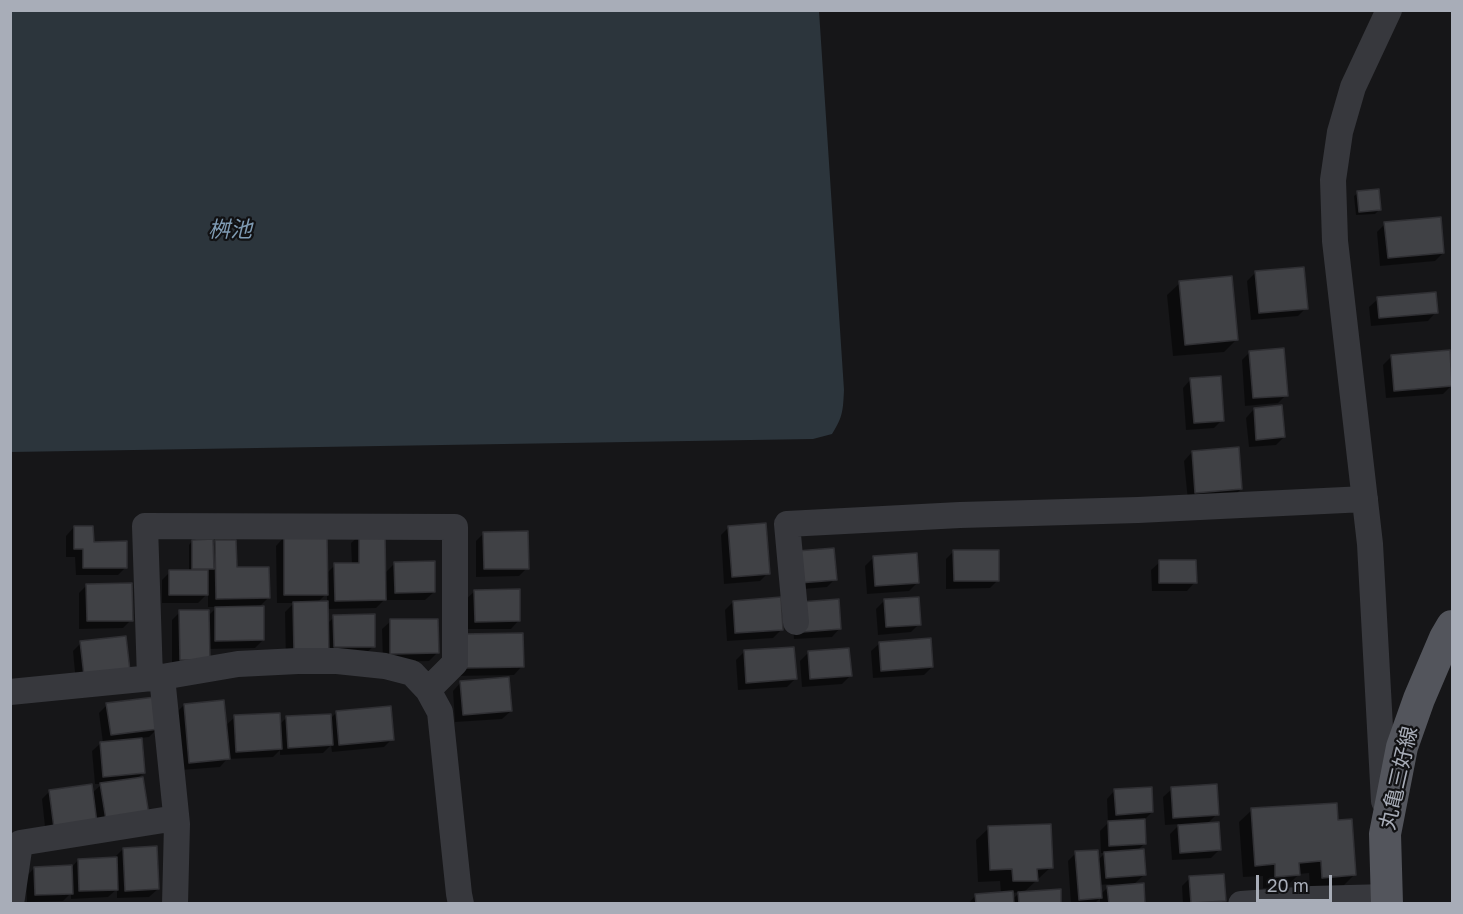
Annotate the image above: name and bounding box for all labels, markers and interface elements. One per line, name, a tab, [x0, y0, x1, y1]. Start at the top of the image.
water label: 桝池	[208, 217, 252, 243]
street label: 丸亀三好線	[1375, 724, 1423, 832]
scale bar	[1259, 863, 1336, 901]
text: 20 m	[1267, 874, 1309, 896]

